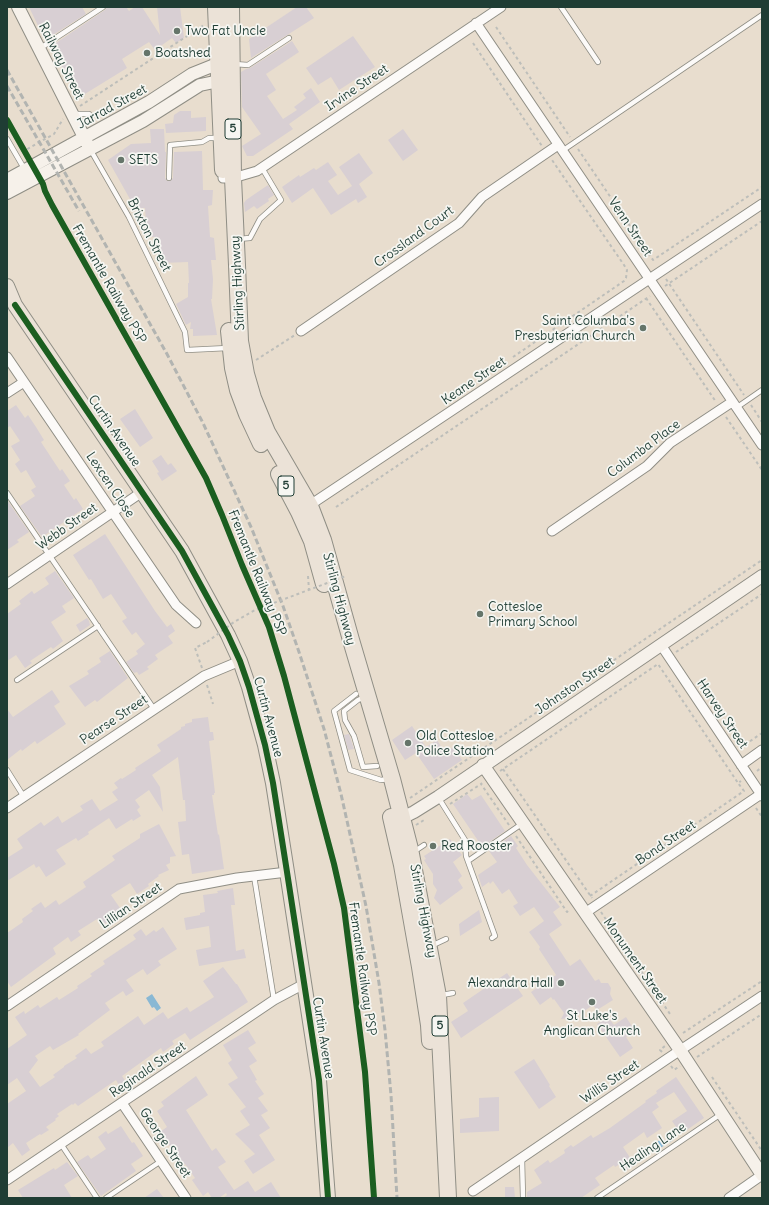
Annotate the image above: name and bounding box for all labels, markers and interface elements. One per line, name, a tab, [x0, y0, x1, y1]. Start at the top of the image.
street label: Railway Street	[35, 20, 87, 102]
place label: Two Fat Uncle	[185, 23, 266, 39]
marker: Two Fat Uncle	[172, 26, 182, 36]
place label: Boatshed	[155, 45, 211, 61]
marker: Boatshed	[142, 48, 152, 58]
street label: Irvine Street	[323, 61, 391, 115]
street label: Jarrad Street	[74, 81, 150, 133]
road number: 5	[225, 119, 241, 139]
place label: SETS	[129, 152, 158, 168]
marker: SETS	[116, 155, 126, 165]
street label: Venn Street	[605, 195, 655, 259]
street label: Brixton Street	[124, 196, 174, 274]
street label: Crossland Court	[371, 203, 457, 271]
street label: Fremantle Railway PSP	[69, 222, 149, 346]
street label: Stirling Highway	[228, 235, 248, 331]
place label: Saint Columba's Presbyterian Church	[514, 313, 635, 344]
marker: Saint Columba's Presbyterian Church	[638, 323, 648, 333]
street label: Keane Street	[439, 354, 509, 408]
street label: Curtin Avenue	[84, 392, 144, 470]
street label: Columba Place	[605, 417, 683, 481]
street label: Lexcen Close	[82, 449, 138, 521]
road number: 5	[278, 476, 294, 496]
street label: Webb Street	[34, 500, 100, 554]
street label: Fremantle Railway PSP	[225, 508, 289, 638]
street label: Stirling Highway	[319, 551, 359, 647]
place label: Cottesloe Primary School	[488, 599, 578, 630]
marker: Cottesloe Primary School	[475, 609, 485, 619]
street label: Johnston Street	[533, 654, 617, 718]
street label: Curtin Avenue	[250, 675, 286, 759]
street label: Harvey Street	[693, 676, 751, 752]
street label: Pearse Street	[77, 692, 151, 748]
place label: Old Cottesloe Police Station	[416, 728, 494, 759]
marker: Old Cottesloe Police Station	[403, 738, 413, 748]
street label: Bond Street	[633, 817, 699, 869]
place label: Red Rooster	[441, 838, 512, 854]
marker: Red Rooster	[428, 841, 438, 851]
street label: Stirling Highway	[406, 863, 440, 959]
street label: Lillian Street	[97, 880, 165, 932]
street label: Fremantle Railway PSP	[345, 901, 379, 1037]
street label: Monument Street	[600, 915, 670, 1007]
place label: Alexandra Hall	[468, 975, 553, 991]
marker: Alexandra Hall	[556, 978, 566, 988]
street label: Curtin Avenue	[309, 996, 337, 1080]
marker: St Luke's Anglican Church	[587, 997, 597, 1007]
place label: St Luke's Anglican Church	[544, 1008, 640, 1039]
road number: 5	[432, 1016, 448, 1036]
street label: Reginald Street	[107, 1039, 189, 1101]
street label: Willis Street	[578, 1057, 642, 1107]
street label: George Street	[136, 1105, 194, 1181]
street label: Healing Lane	[617, 1119, 689, 1175]

